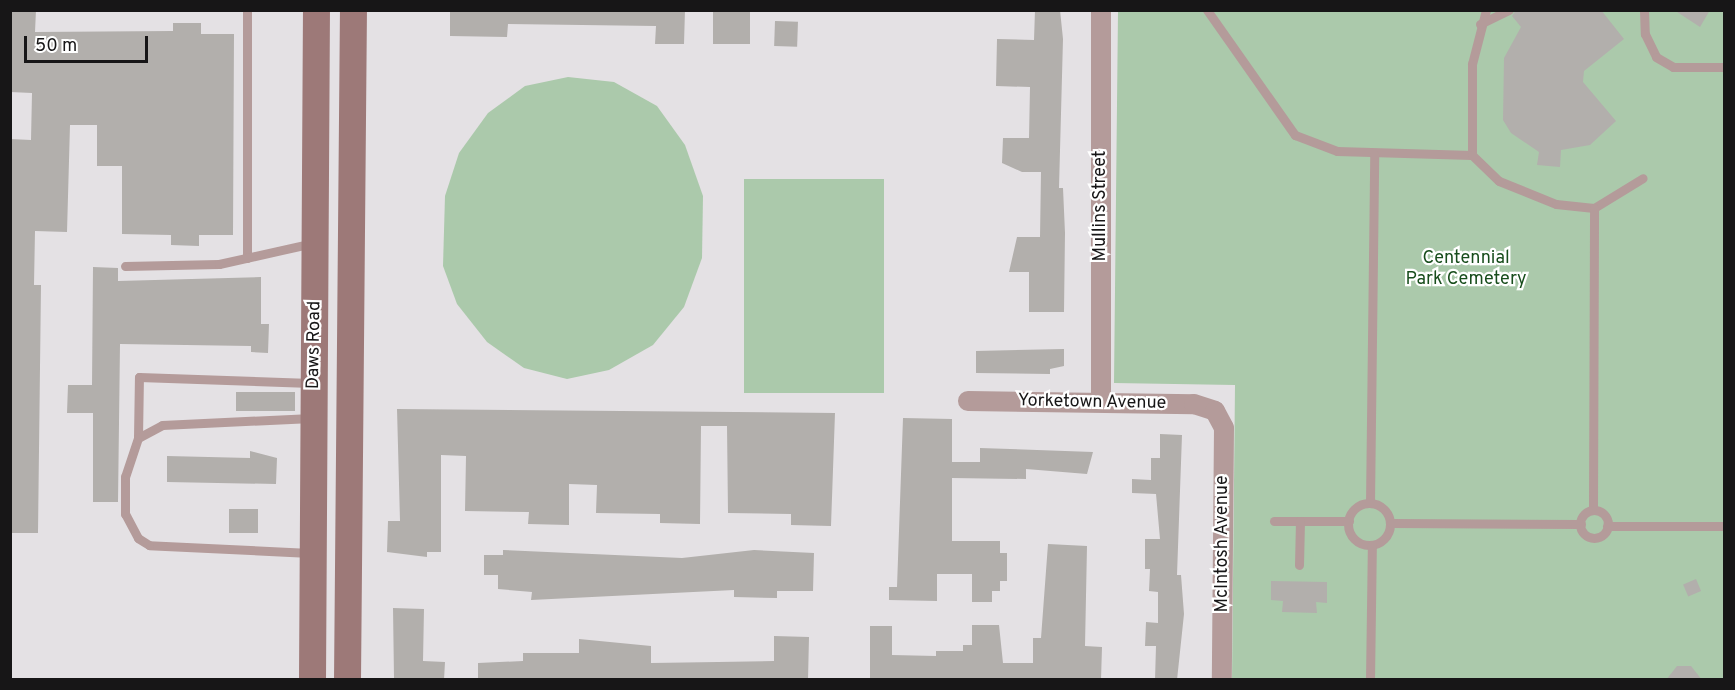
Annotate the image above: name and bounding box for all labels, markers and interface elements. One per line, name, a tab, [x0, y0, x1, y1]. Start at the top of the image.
scale bar	[27, 24, 152, 62]
text: 50 m	[35, 35, 77, 58]
street label: Mullins Street	[1090, 151, 1112, 261]
park label: Centennial Park Cemetery	[1405, 249, 1527, 292]
street label: Daws Road	[303, 301, 327, 389]
street label: Yorketown Avenue	[1017, 391, 1167, 415]
street label: McIntosh Avenue	[1212, 475, 1234, 613]

